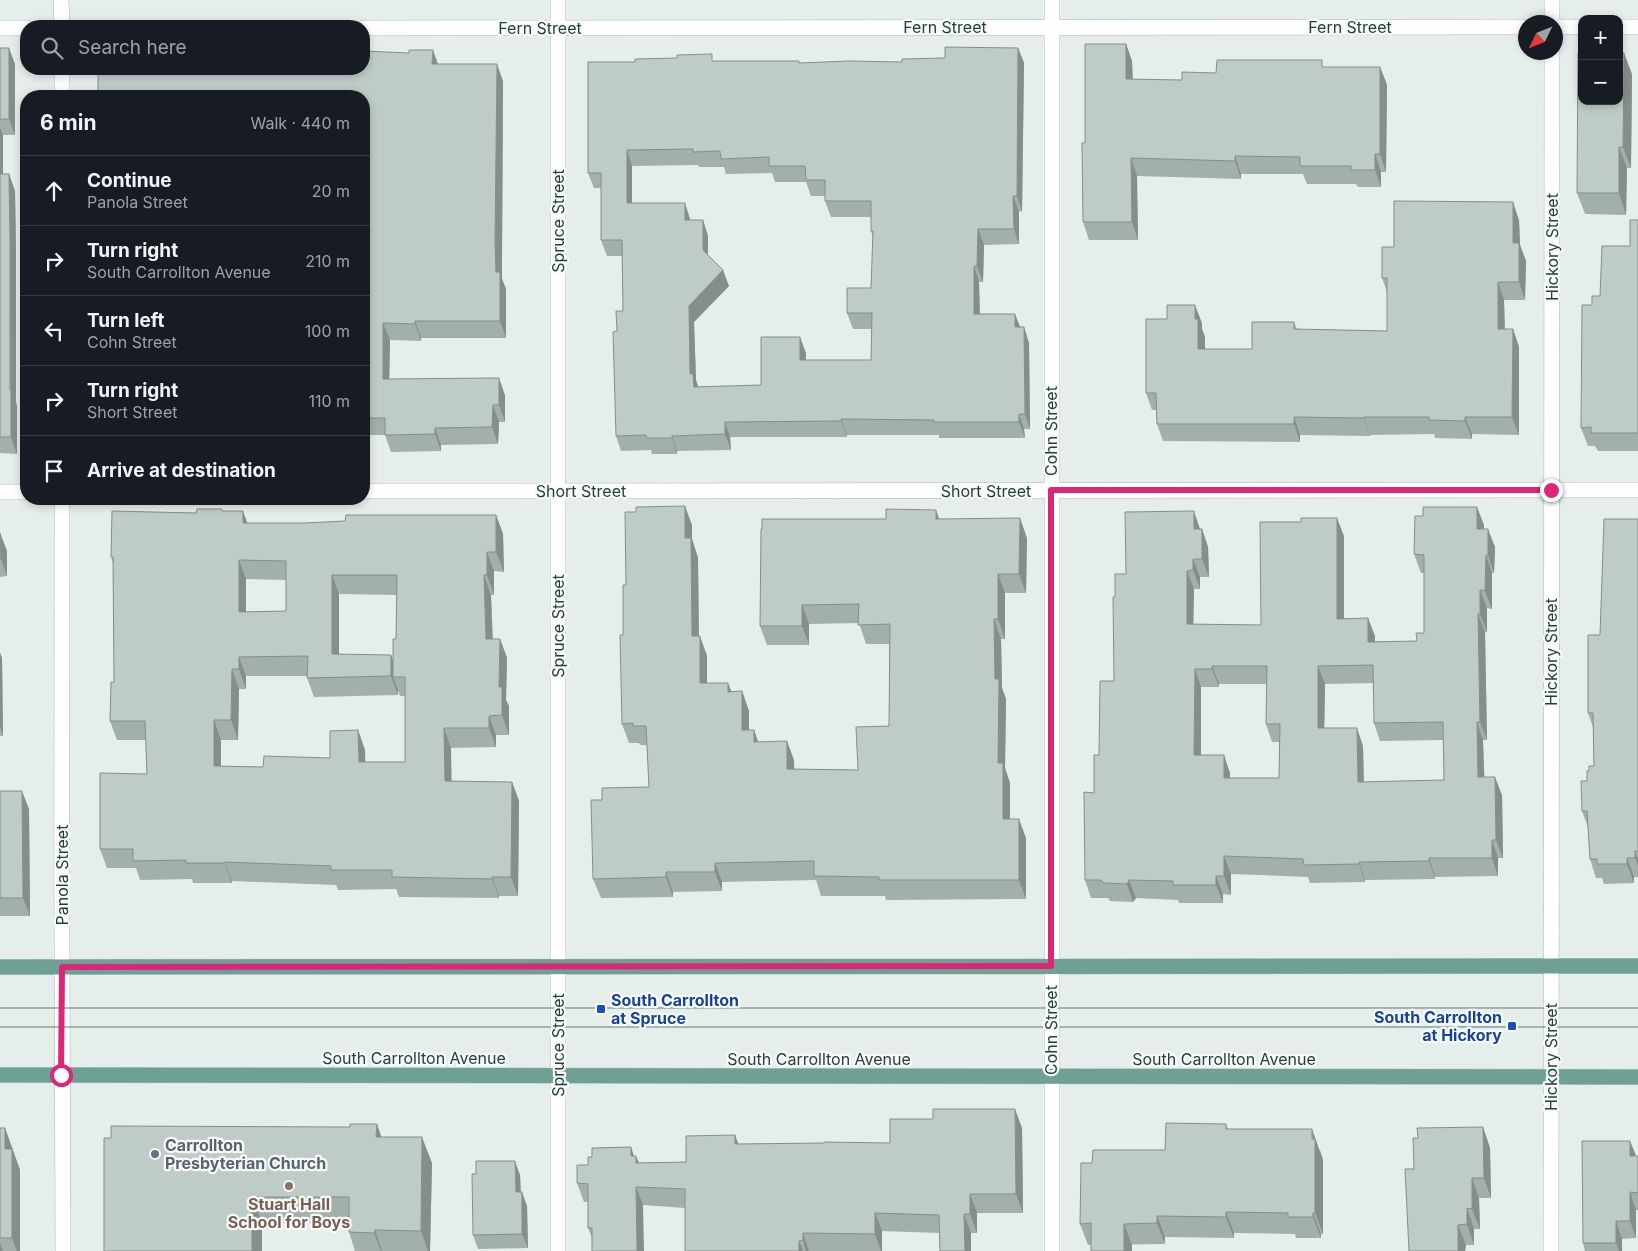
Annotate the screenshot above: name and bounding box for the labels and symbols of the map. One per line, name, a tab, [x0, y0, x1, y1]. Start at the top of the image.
north arrow	[1518, 15, 1563, 60]
street label: Fern Street	[903, 17, 987, 37]
street label: Fern Street	[1308, 17, 1392, 37]
street label: Fern Street	[498, 18, 582, 38]
street label: Spruce Street	[548, 169, 568, 273]
street label: Hickory Street	[1542, 193, 1562, 301]
street label: Cohn Street	[1041, 386, 1061, 476]
route end	[1540, 479, 1563, 502]
street label: Short Street	[536, 481, 626, 501]
street label: Short Street	[941, 481, 1031, 501]
street label: Spruce Street	[548, 574, 568, 678]
street label: Hickory Street	[1541, 598, 1561, 706]
street label: Panola Street	[52, 825, 72, 925]
street label: Cohn Street	[1041, 985, 1061, 1075]
place label: South Carrollton at Spruce	[611, 990, 739, 1028]
street label: Spruce Street	[548, 993, 568, 1097]
marker: South Carrollton at Spruce	[595, 1003, 607, 1015]
street label: Hickory Street	[1541, 1003, 1561, 1111]
place label: South Carrollton at Hickory	[1374, 1007, 1502, 1045]
marker: South Carrollton at Hickory	[1506, 1020, 1518, 1032]
street label: South Carrollton Avenue	[322, 1048, 506, 1068]
street label: South Carrollton Avenue	[727, 1049, 911, 1069]
street label: South Carrollton Avenue	[1132, 1049, 1316, 1069]
route start	[50, 1064, 73, 1087]
place label: Carrollton Presbyterian Church	[165, 1135, 326, 1173]
marker: Carrollton Presbyterian Church	[149, 1148, 161, 1160]
marker: Stuart Hall School for Boys	[283, 1180, 295, 1192]
place label: Stuart Hall School for Boys	[228, 1194, 350, 1232]

